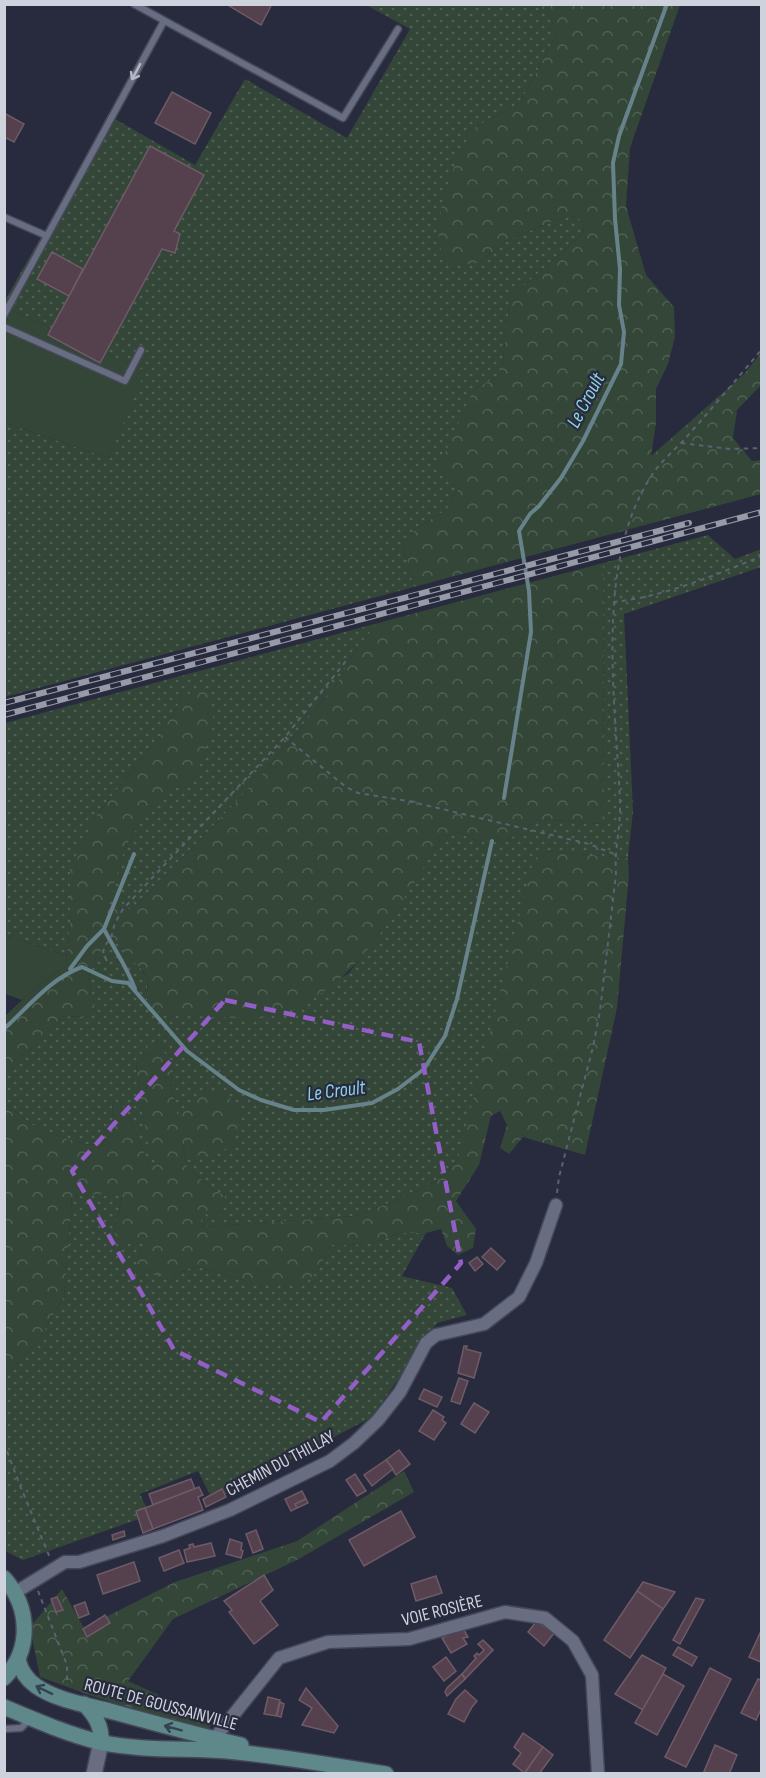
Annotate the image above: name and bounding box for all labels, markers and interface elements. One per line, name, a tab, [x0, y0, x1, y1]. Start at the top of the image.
one-way arrow	[130, 63, 142, 80]
water label: Le Croult	[562, 368, 611, 432]
water label: Le Croult	[306, 1075, 368, 1106]
street label: CHEMIN DU THILLAY	[222, 1426, 339, 1501]
street label: VOIE ROSIÈRE	[400, 1590, 485, 1631]
street label: ROUTE DE GOUSSAINVILLE	[82, 1674, 240, 1735]
one-way arrow	[36, 1684, 54, 1695]
one-way arrow	[164, 1721, 183, 1733]

